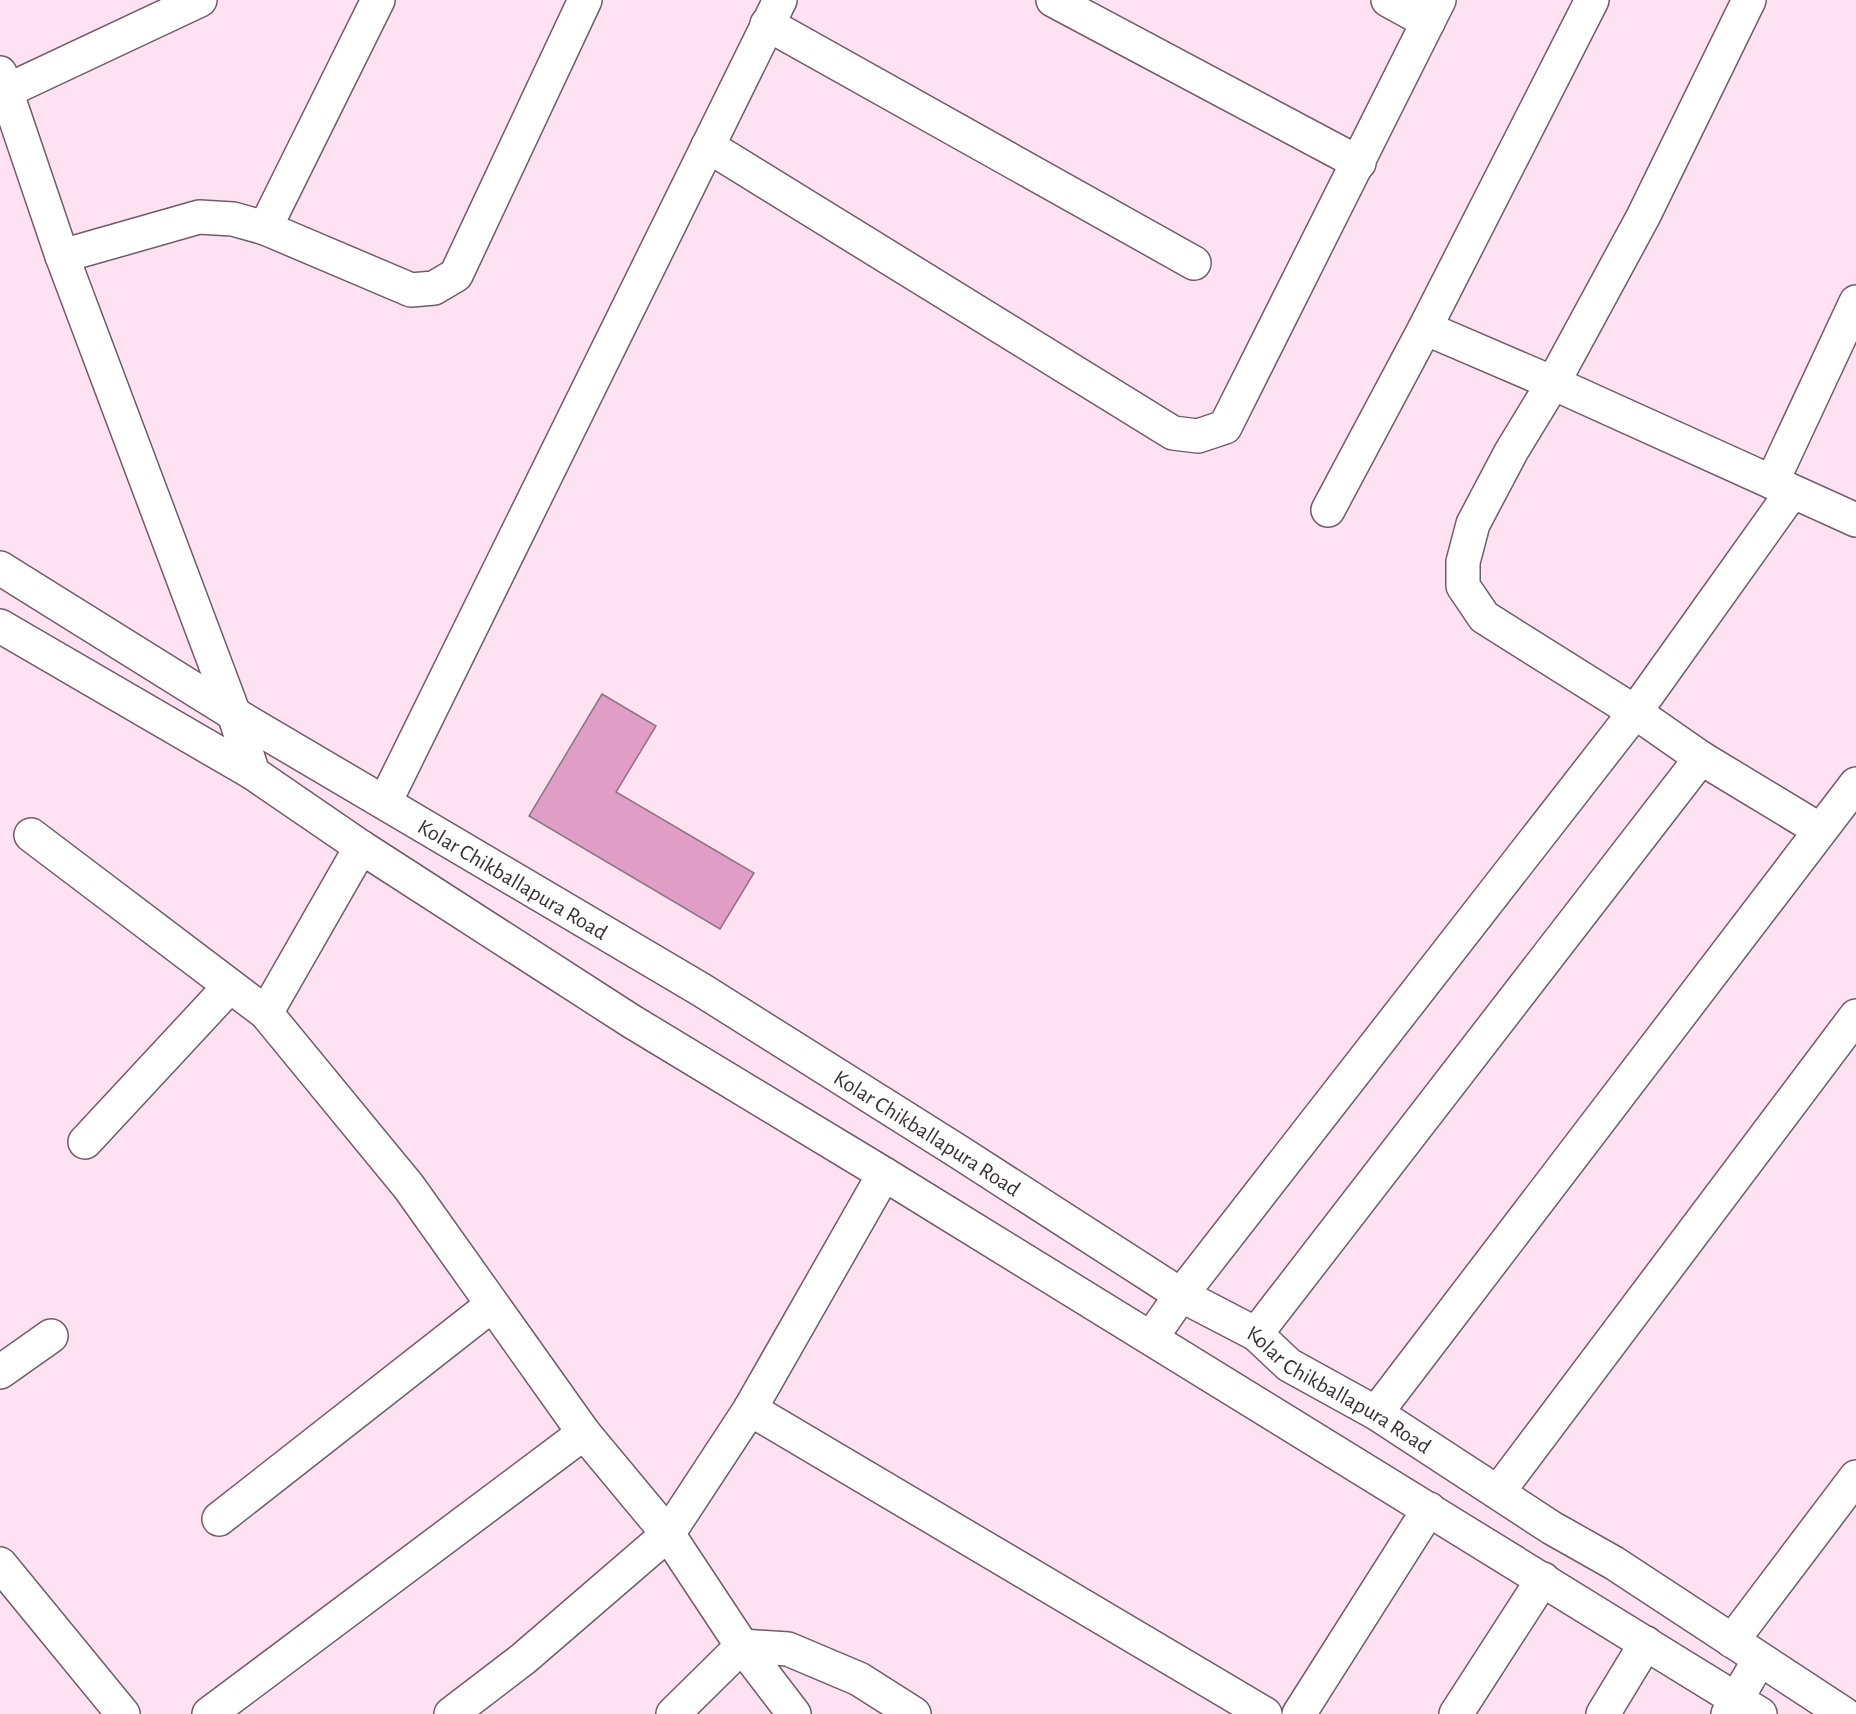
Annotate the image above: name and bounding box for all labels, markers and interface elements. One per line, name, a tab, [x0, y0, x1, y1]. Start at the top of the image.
street label: Kolar Chikballapura Road	[414, 815, 611, 944]
street label: Kolar Chikballapura Road	[830, 1066, 1024, 1201]
street label: Kolar Chikballapura Road	[1244, 1322, 1435, 1458]

